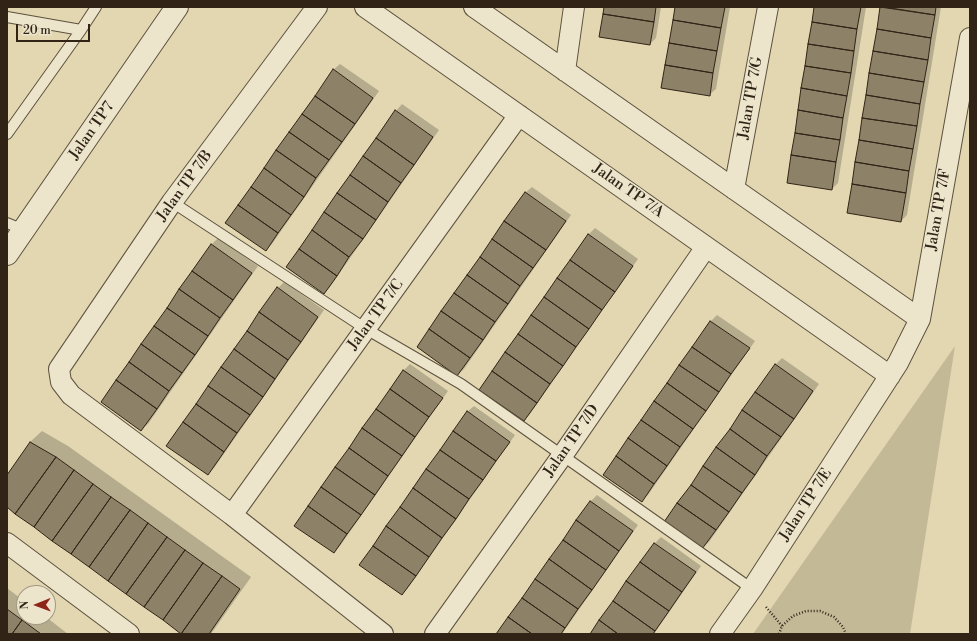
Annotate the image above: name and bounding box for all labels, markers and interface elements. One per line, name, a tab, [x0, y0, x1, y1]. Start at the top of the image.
scale bar	[18, 16, 92, 42]
text: 20 m	[23, 23, 51, 38]
street label: Jalan TP 7/G	[735, 55, 767, 141]
street label: Jalan TP7	[66, 99, 118, 163]
street label: Jalan TP 7/B	[153, 147, 217, 225]
street label: Jalan TP 7/A	[589, 160, 667, 222]
street label: Jalan TP 7/F	[923, 168, 955, 252]
street label: Jalan TP 7/C	[344, 276, 408, 354]
street label: Jalan TP 7/D	[541, 401, 603, 481]
street label: Jalan TP 7/E	[776, 465, 836, 545]
north arrow	[16, 585, 56, 625]
text: N	[18, 601, 32, 610]

